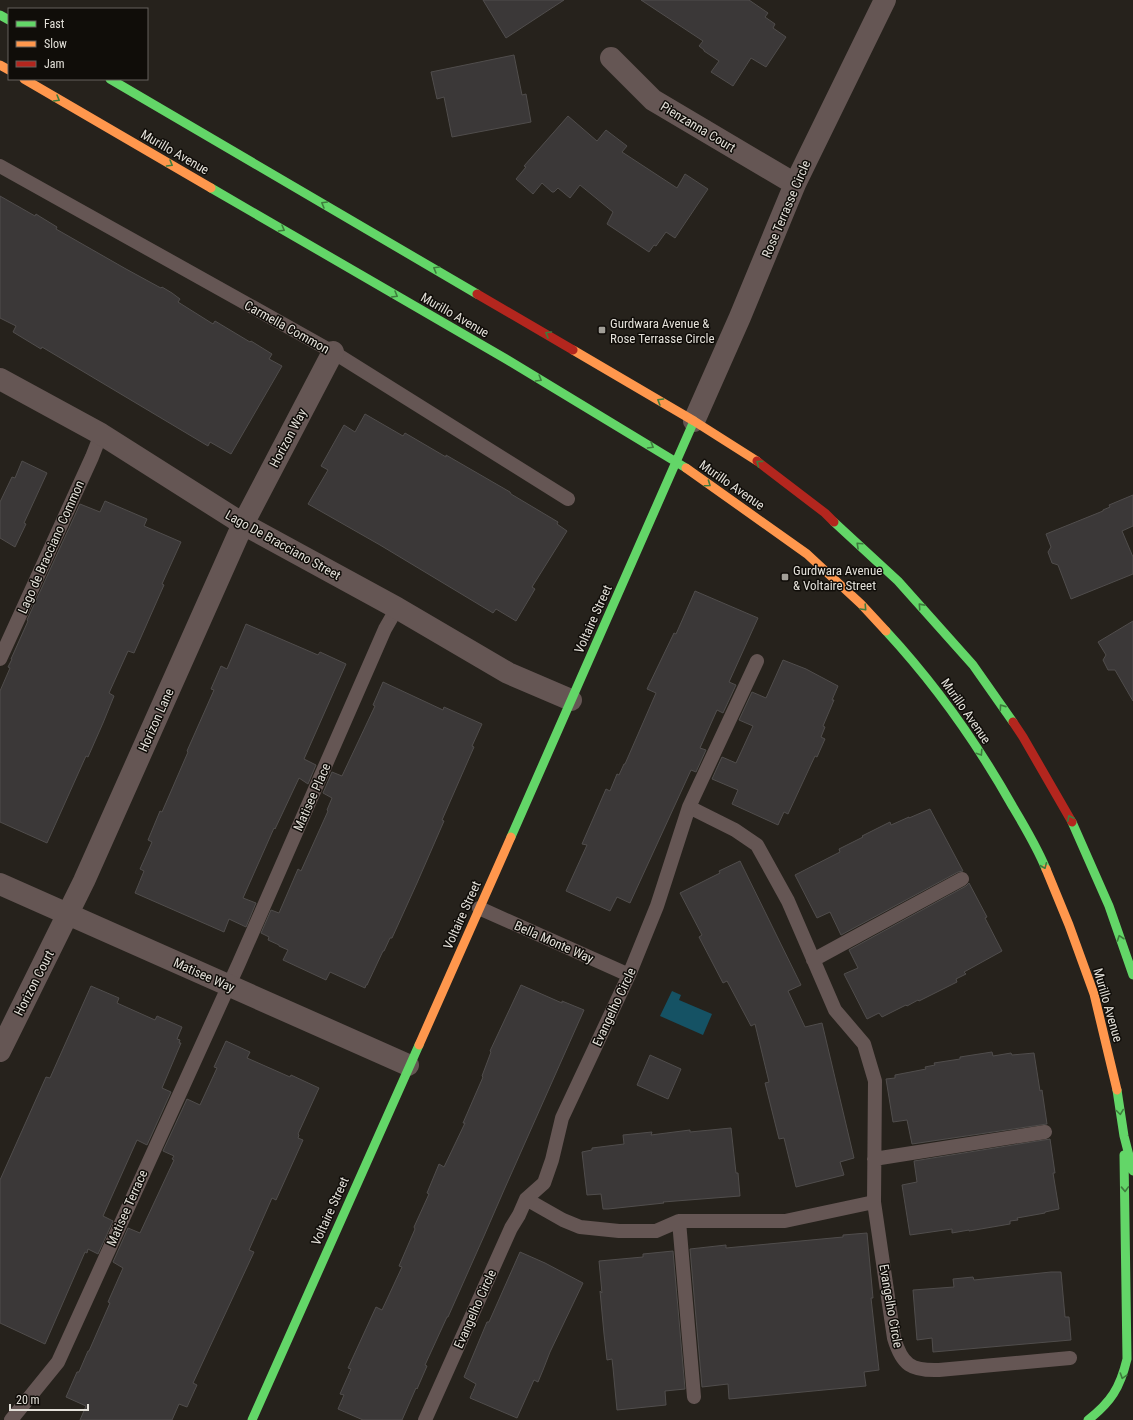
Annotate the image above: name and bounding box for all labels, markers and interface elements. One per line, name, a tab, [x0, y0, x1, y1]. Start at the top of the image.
legend	[8, 8, 148, 80]
text: Fast	[44, 17, 65, 31]
text: Slow	[44, 37, 67, 51]
text: Jam	[44, 57, 65, 71]
one-way arrow	[53, 94, 61, 101]
street label: Pienzanna Court	[658, 99, 738, 155]
street label: Murillo Avenue	[138, 127, 212, 177]
street label: Rose Terrasse Circle	[759, 158, 813, 260]
one-way arrow	[166, 159, 173, 166]
one-way arrow	[321, 201, 328, 208]
one-way arrow	[278, 225, 285, 232]
one-way arrow	[433, 267, 440, 274]
one-way arrow	[391, 290, 398, 297]
street label: Murillo Avenue	[418, 290, 492, 340]
street label: Carmella Common	[242, 297, 332, 357]
place label: Gurdwara Avenue & Rose Terrasse Circle	[610, 316, 715, 346]
marker: Gurdwara Avenue & Rose Terrasse Circle	[597, 325, 607, 335]
one-way arrow	[545, 332, 553, 339]
one-way arrow	[535, 375, 542, 382]
one-way arrow	[657, 398, 664, 405]
street label: Horizon Way	[266, 406, 310, 470]
one-way arrow	[647, 441, 654, 448]
street label: Murillo Avenue	[697, 457, 767, 513]
one-way arrow	[756, 460, 763, 467]
street label: Lago de Bracciano Common	[15, 478, 87, 616]
one-way arrow	[704, 479, 711, 487]
street label: Lago De Bracciano Street	[223, 507, 343, 583]
one-way arrow	[856, 542, 864, 550]
place label: Gurdwara Avenue & Voltaire Street	[793, 563, 882, 593]
marker: Gurdwara Avenue & Voltaire Street	[780, 572, 790, 582]
street label: Voltaire Street	[571, 582, 615, 655]
one-way arrow	[860, 603, 867, 611]
one-way arrow	[918, 604, 925, 611]
street label: Murillo Avenue	[938, 676, 994, 746]
street label: Horizon Lane	[135, 686, 177, 754]
one-way arrow	[999, 704, 1007, 711]
one-way arrow	[975, 749, 983, 756]
street label: Matisee Place	[290, 761, 334, 833]
one-way arrow	[1067, 815, 1075, 822]
one-way arrow	[1040, 862, 1048, 869]
street label: Voltaire Street	[440, 878, 484, 951]
street label: Bella Monte Way	[512, 918, 596, 966]
one-way arrow	[1117, 934, 1125, 941]
street label: Horizon Court	[11, 948, 57, 1018]
street label: Matisee Way	[171, 955, 237, 995]
street label: Evangelho Circle	[589, 965, 639, 1049]
street label: Murillo Avenue	[1090, 966, 1126, 1044]
one-way arrow	[1115, 1109, 1124, 1115]
street label: Matisee Terrace	[103, 1168, 151, 1248]
street label: Voltaire Street	[308, 1174, 352, 1247]
one-way arrow	[1121, 1186, 1129, 1192]
street label: Evangelho Circle	[876, 1263, 906, 1349]
street label: Evangelho Circle	[451, 1267, 499, 1351]
one-way arrow	[1119, 1373, 1128, 1380]
scale bar	[10, 1386, 88, 1412]
text: 20 m	[16, 1393, 40, 1407]

